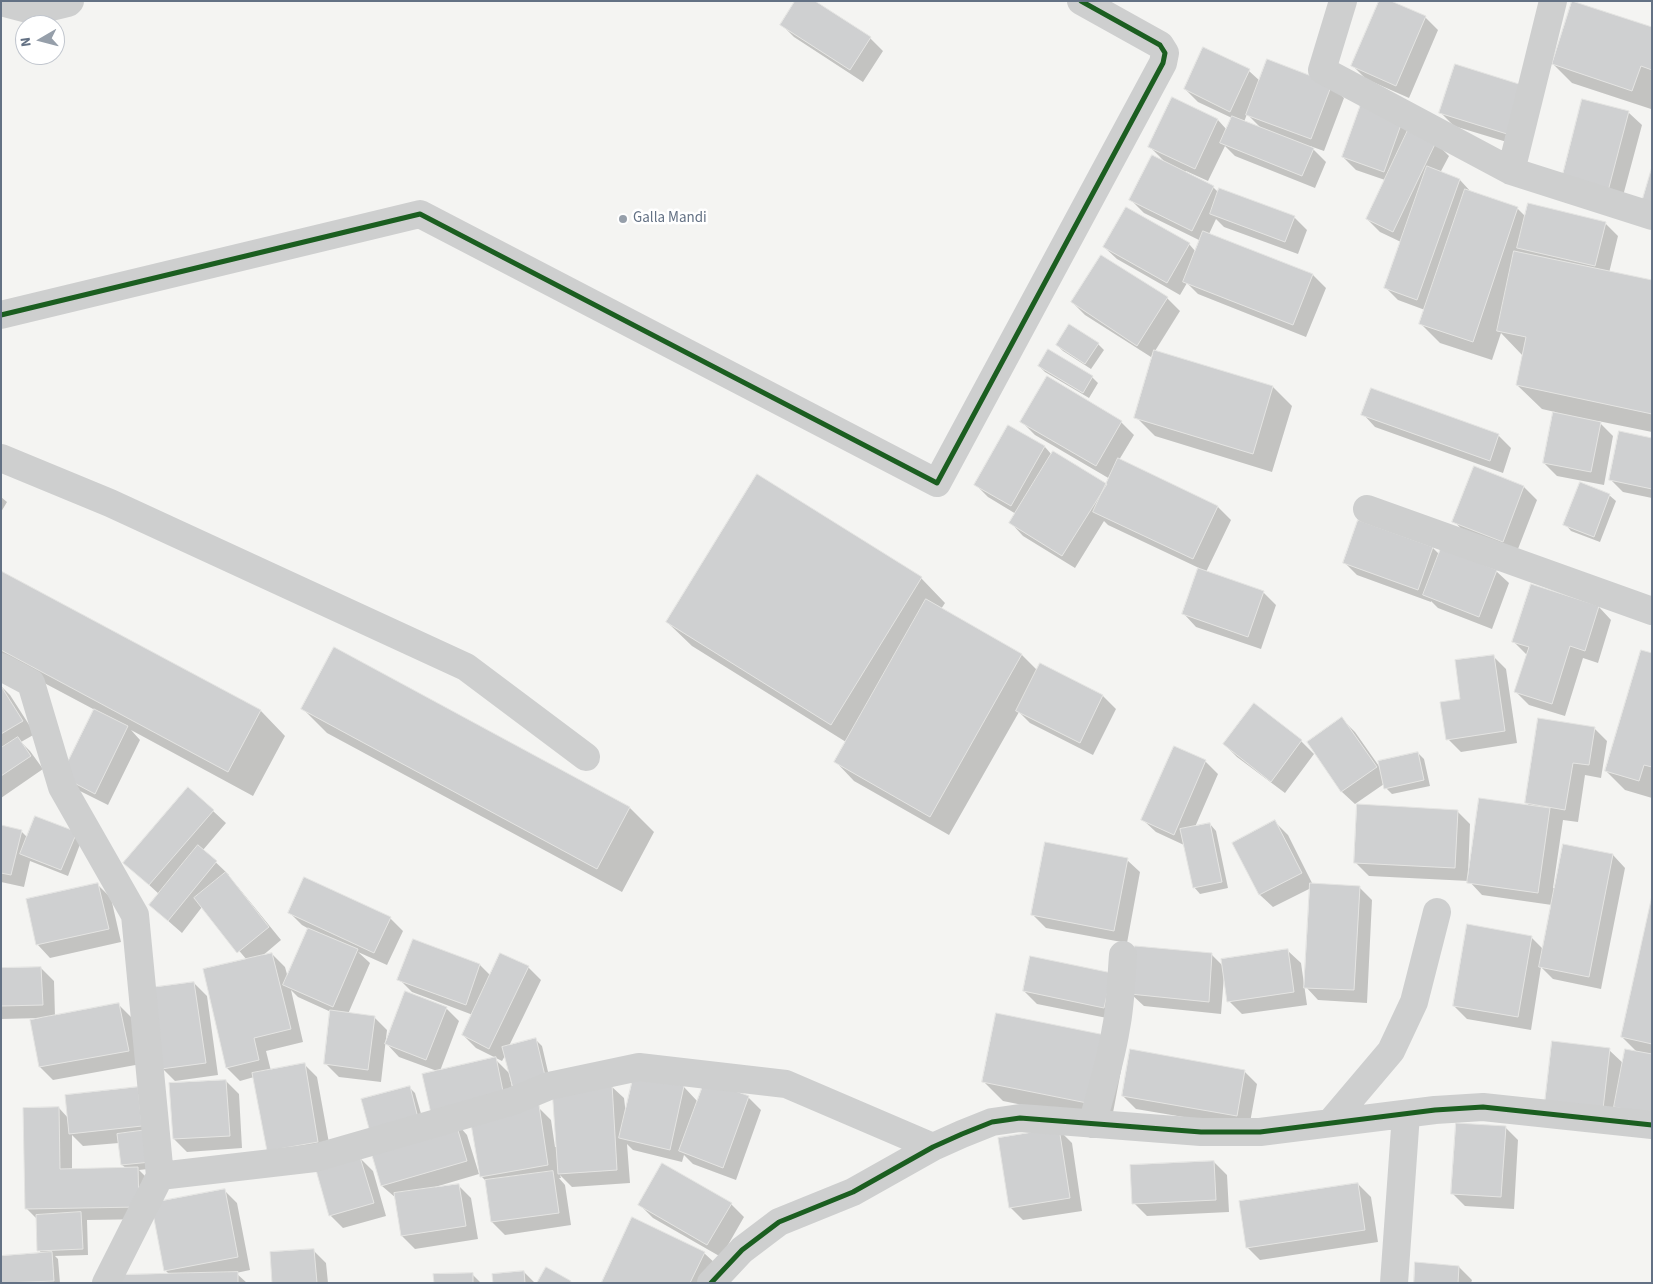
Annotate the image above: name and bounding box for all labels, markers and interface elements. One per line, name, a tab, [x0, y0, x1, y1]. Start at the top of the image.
north arrow	[15, 15, 65, 65]
text: N	[16, 36, 37, 48]
place label: Galla Mandi	[633, 210, 707, 228]
marker: Galla Mandi	[617, 213, 629, 225]

